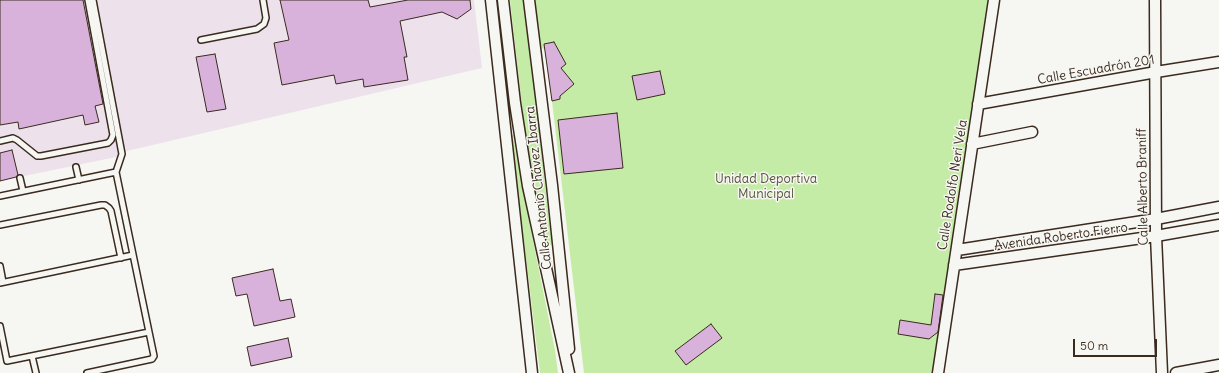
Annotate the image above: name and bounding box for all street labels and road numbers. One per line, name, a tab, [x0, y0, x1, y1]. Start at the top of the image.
street label: Calle Escuadrón 201	[1036, 52, 1156, 88]
street label: Calle Antonio Chávez Ibarra	[523, 105, 555, 271]
street label: Calle Rodolfo Neri Vela	[935, 119, 971, 251]
street label: Calle Alberto Braniff	[1134, 128, 1152, 246]
street label: Avenida Roberto Fierro	[993, 220, 1129, 254]

